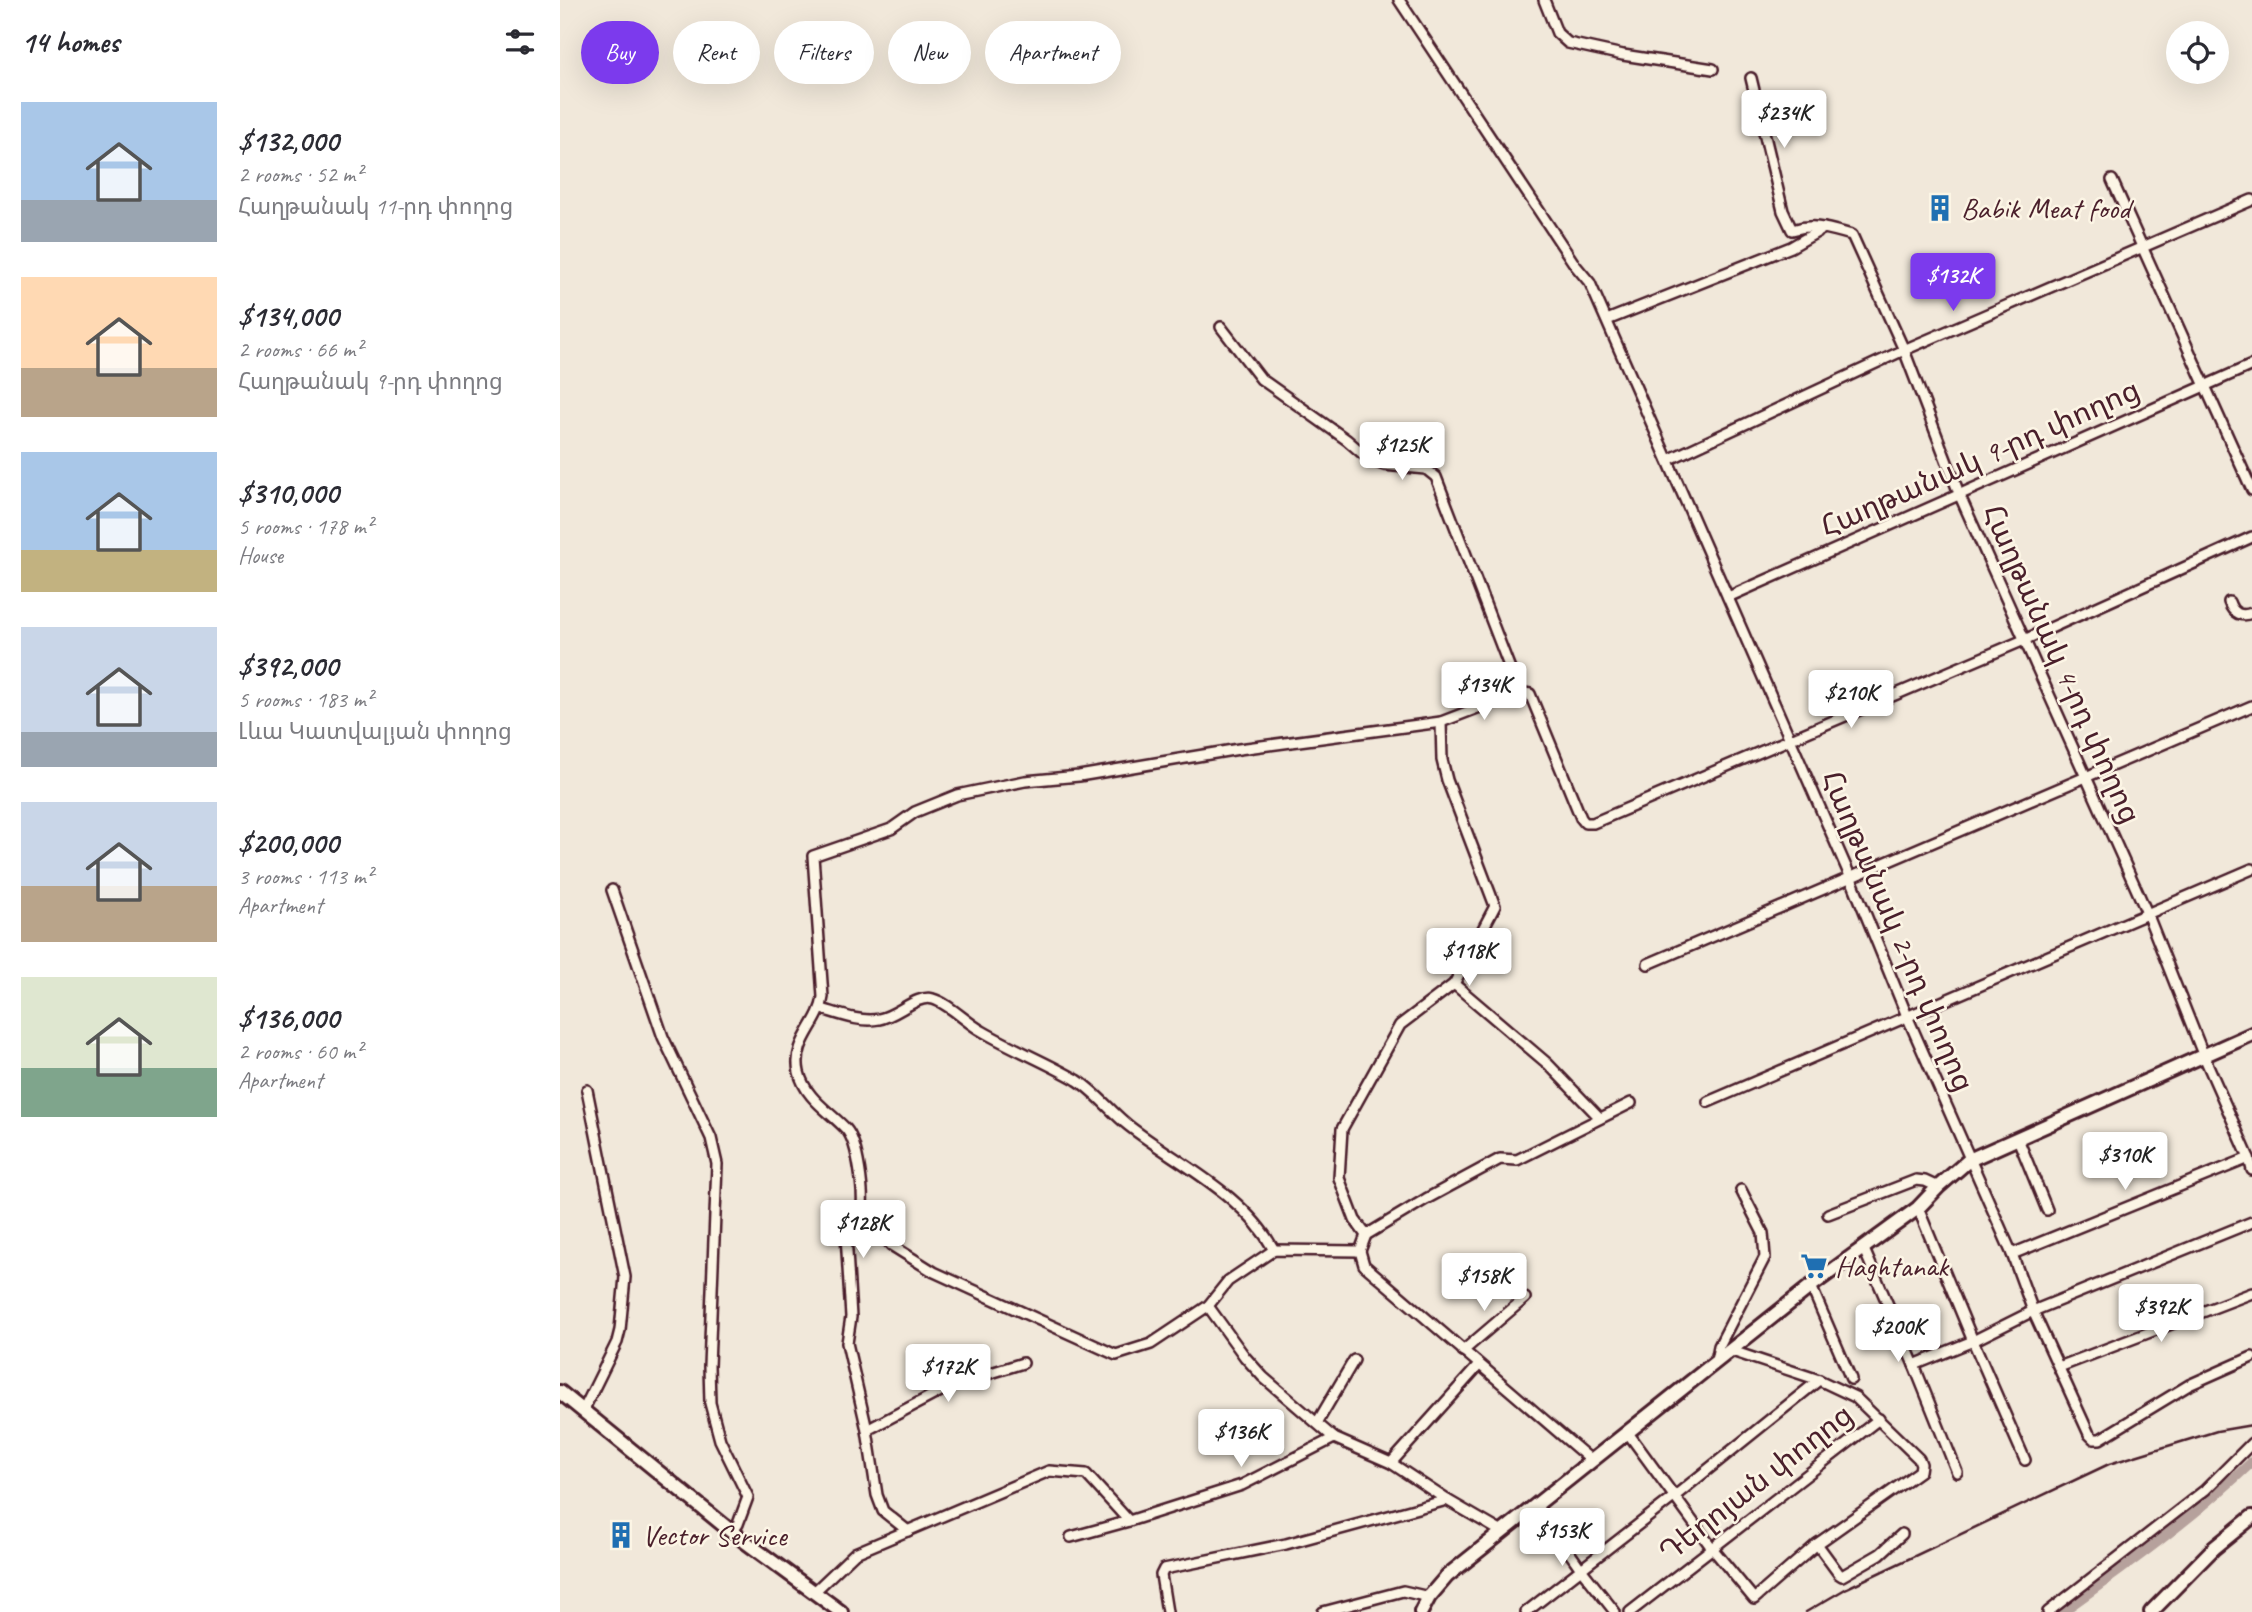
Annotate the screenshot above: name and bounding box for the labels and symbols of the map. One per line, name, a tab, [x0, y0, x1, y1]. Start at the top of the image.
pin: $234K	[1735, 90, 1833, 150]
place label: Babik Meat food	[1961, 189, 2134, 227]
building icon: Babik Meat food	[1925, 193, 1955, 223]
pin: $132K	[1904, 254, 2002, 313]
street label: Հաղթանակ 9-րդ փողոց	[1814, 370, 2146, 546]
pin: $125K	[1353, 422, 1451, 482]
street label: Հաղթանակ 4-րդ փողոց	[1974, 498, 2150, 830]
pin: $134K	[1435, 662, 1533, 722]
pin: $210K	[1802, 670, 1900, 730]
street label: Հաղթանակ 2-րդ փողոց	[1813, 765, 1983, 1097]
pin: $118K	[1420, 928, 1518, 988]
pin: $310K	[2076, 1132, 2174, 1192]
pin: $128K	[814, 1200, 912, 1260]
place label: Haghtanak	[1835, 1247, 1950, 1285]
supermarket icon: Haghtanak	[1799, 1251, 1829, 1281]
pin: $158K	[1435, 1254, 1533, 1313]
pin: $392K	[2112, 1284, 2210, 1344]
pin: $200K	[1849, 1304, 1947, 1364]
pin: $172K	[899, 1344, 997, 1404]
street label: Դեղոյան փողոց	[1651, 1395, 1861, 1571]
pin: $136K	[1192, 1410, 1290, 1469]
pin: $153K	[1513, 1508, 1611, 1568]
place label: Vector Service	[642, 1516, 789, 1554]
building icon: Vector Service	[606, 1520, 636, 1550]

